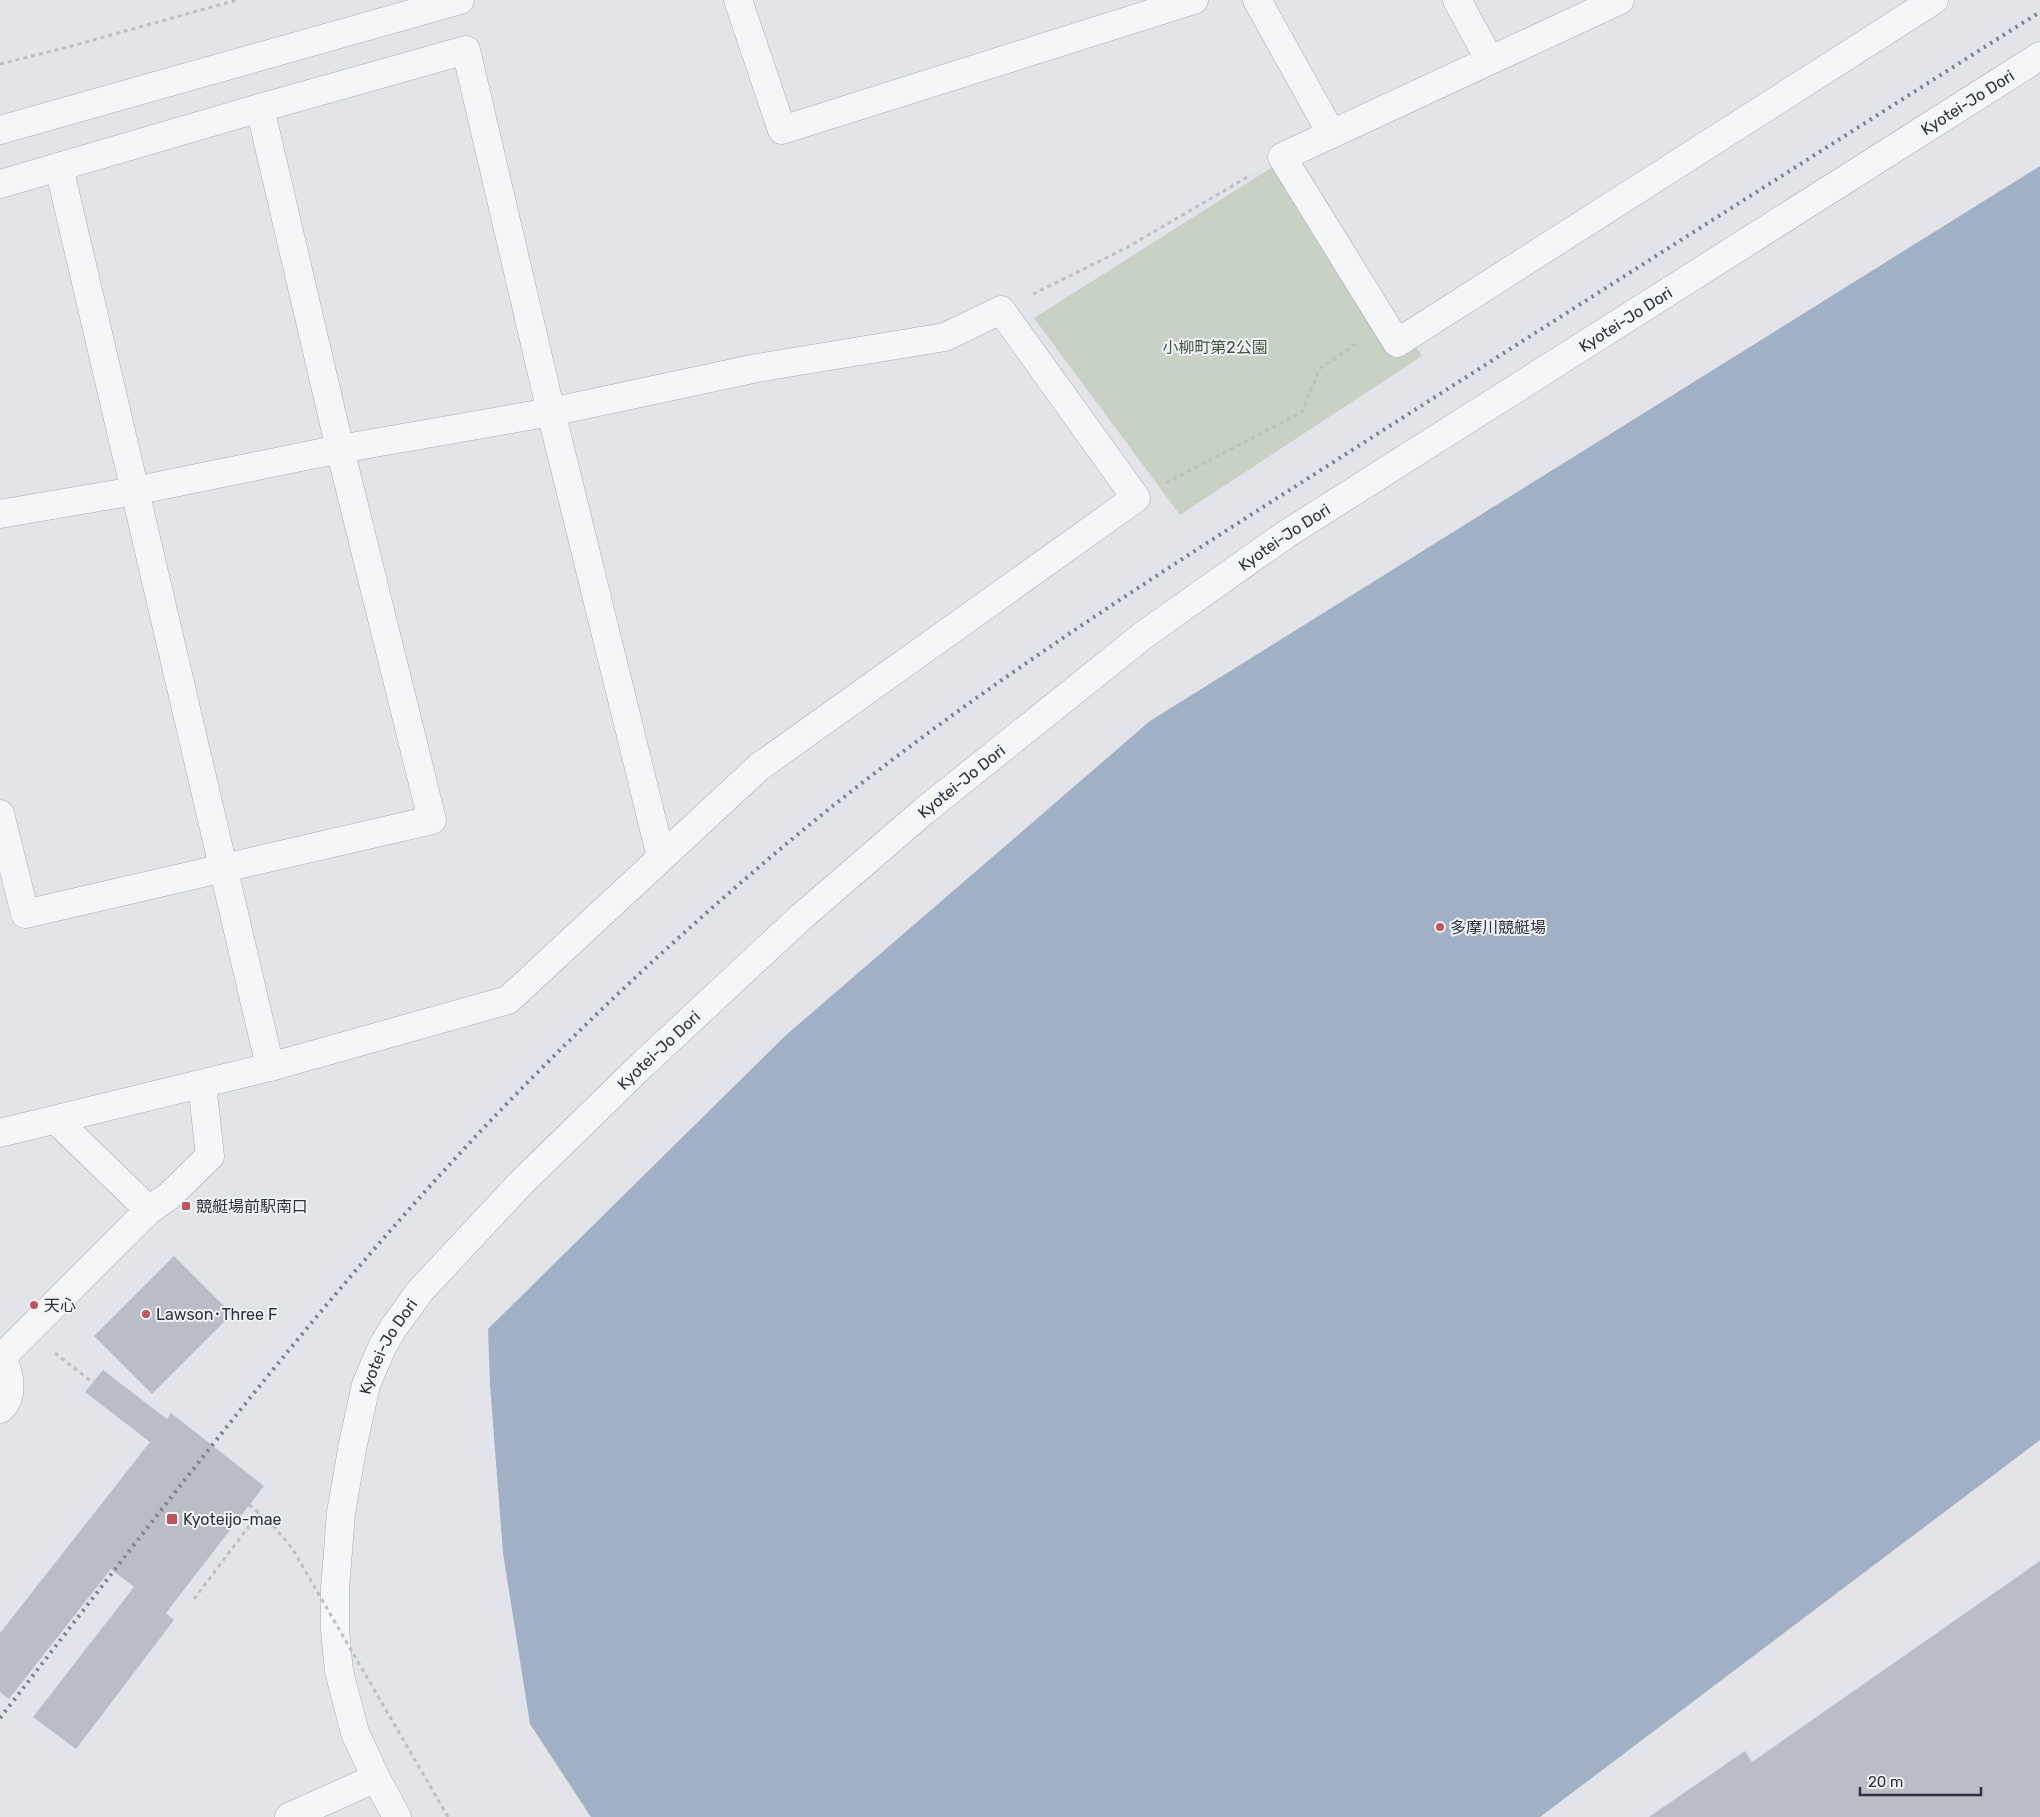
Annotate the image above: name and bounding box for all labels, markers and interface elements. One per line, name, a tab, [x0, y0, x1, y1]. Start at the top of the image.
street label: Kyotei-Jo Dori	[1917, 66, 2017, 139]
street label: Kyotei-Jo Dori	[1575, 282, 1675, 356]
park label: 小柳町第2公園	[1162, 338, 1268, 357]
street label: Kyotei-Jo Dori	[1234, 499, 1333, 575]
street label: Kyotei-Jo Dori	[914, 740, 1009, 822]
place label: 多摩川競艇場	[1450, 918, 1546, 937]
marker: 多摩川競艇場	[1434, 921, 1446, 933]
street label: Kyotei-Jo Dori	[613, 1007, 704, 1093]
place label: 競艇場前駅南口	[196, 1197, 308, 1216]
marker: 競艇場前駅南口	[180, 1200, 192, 1212]
street label: Kyotei-Jo Dori	[355, 1295, 421, 1396]
place label: 天心	[44, 1296, 76, 1315]
marker: 天心	[28, 1299, 40, 1311]
place label: Lawson･Three F	[156, 1305, 277, 1324]
marker: Lawson･Three F	[140, 1308, 152, 1320]
place label: Kyoteijo-mae	[183, 1510, 282, 1529]
marker: Kyoteijo-mae	[165, 1512, 179, 1526]
scale bar	[1860, 1764, 1981, 1796]
text: 20 m	[1868, 1773, 1903, 1791]

